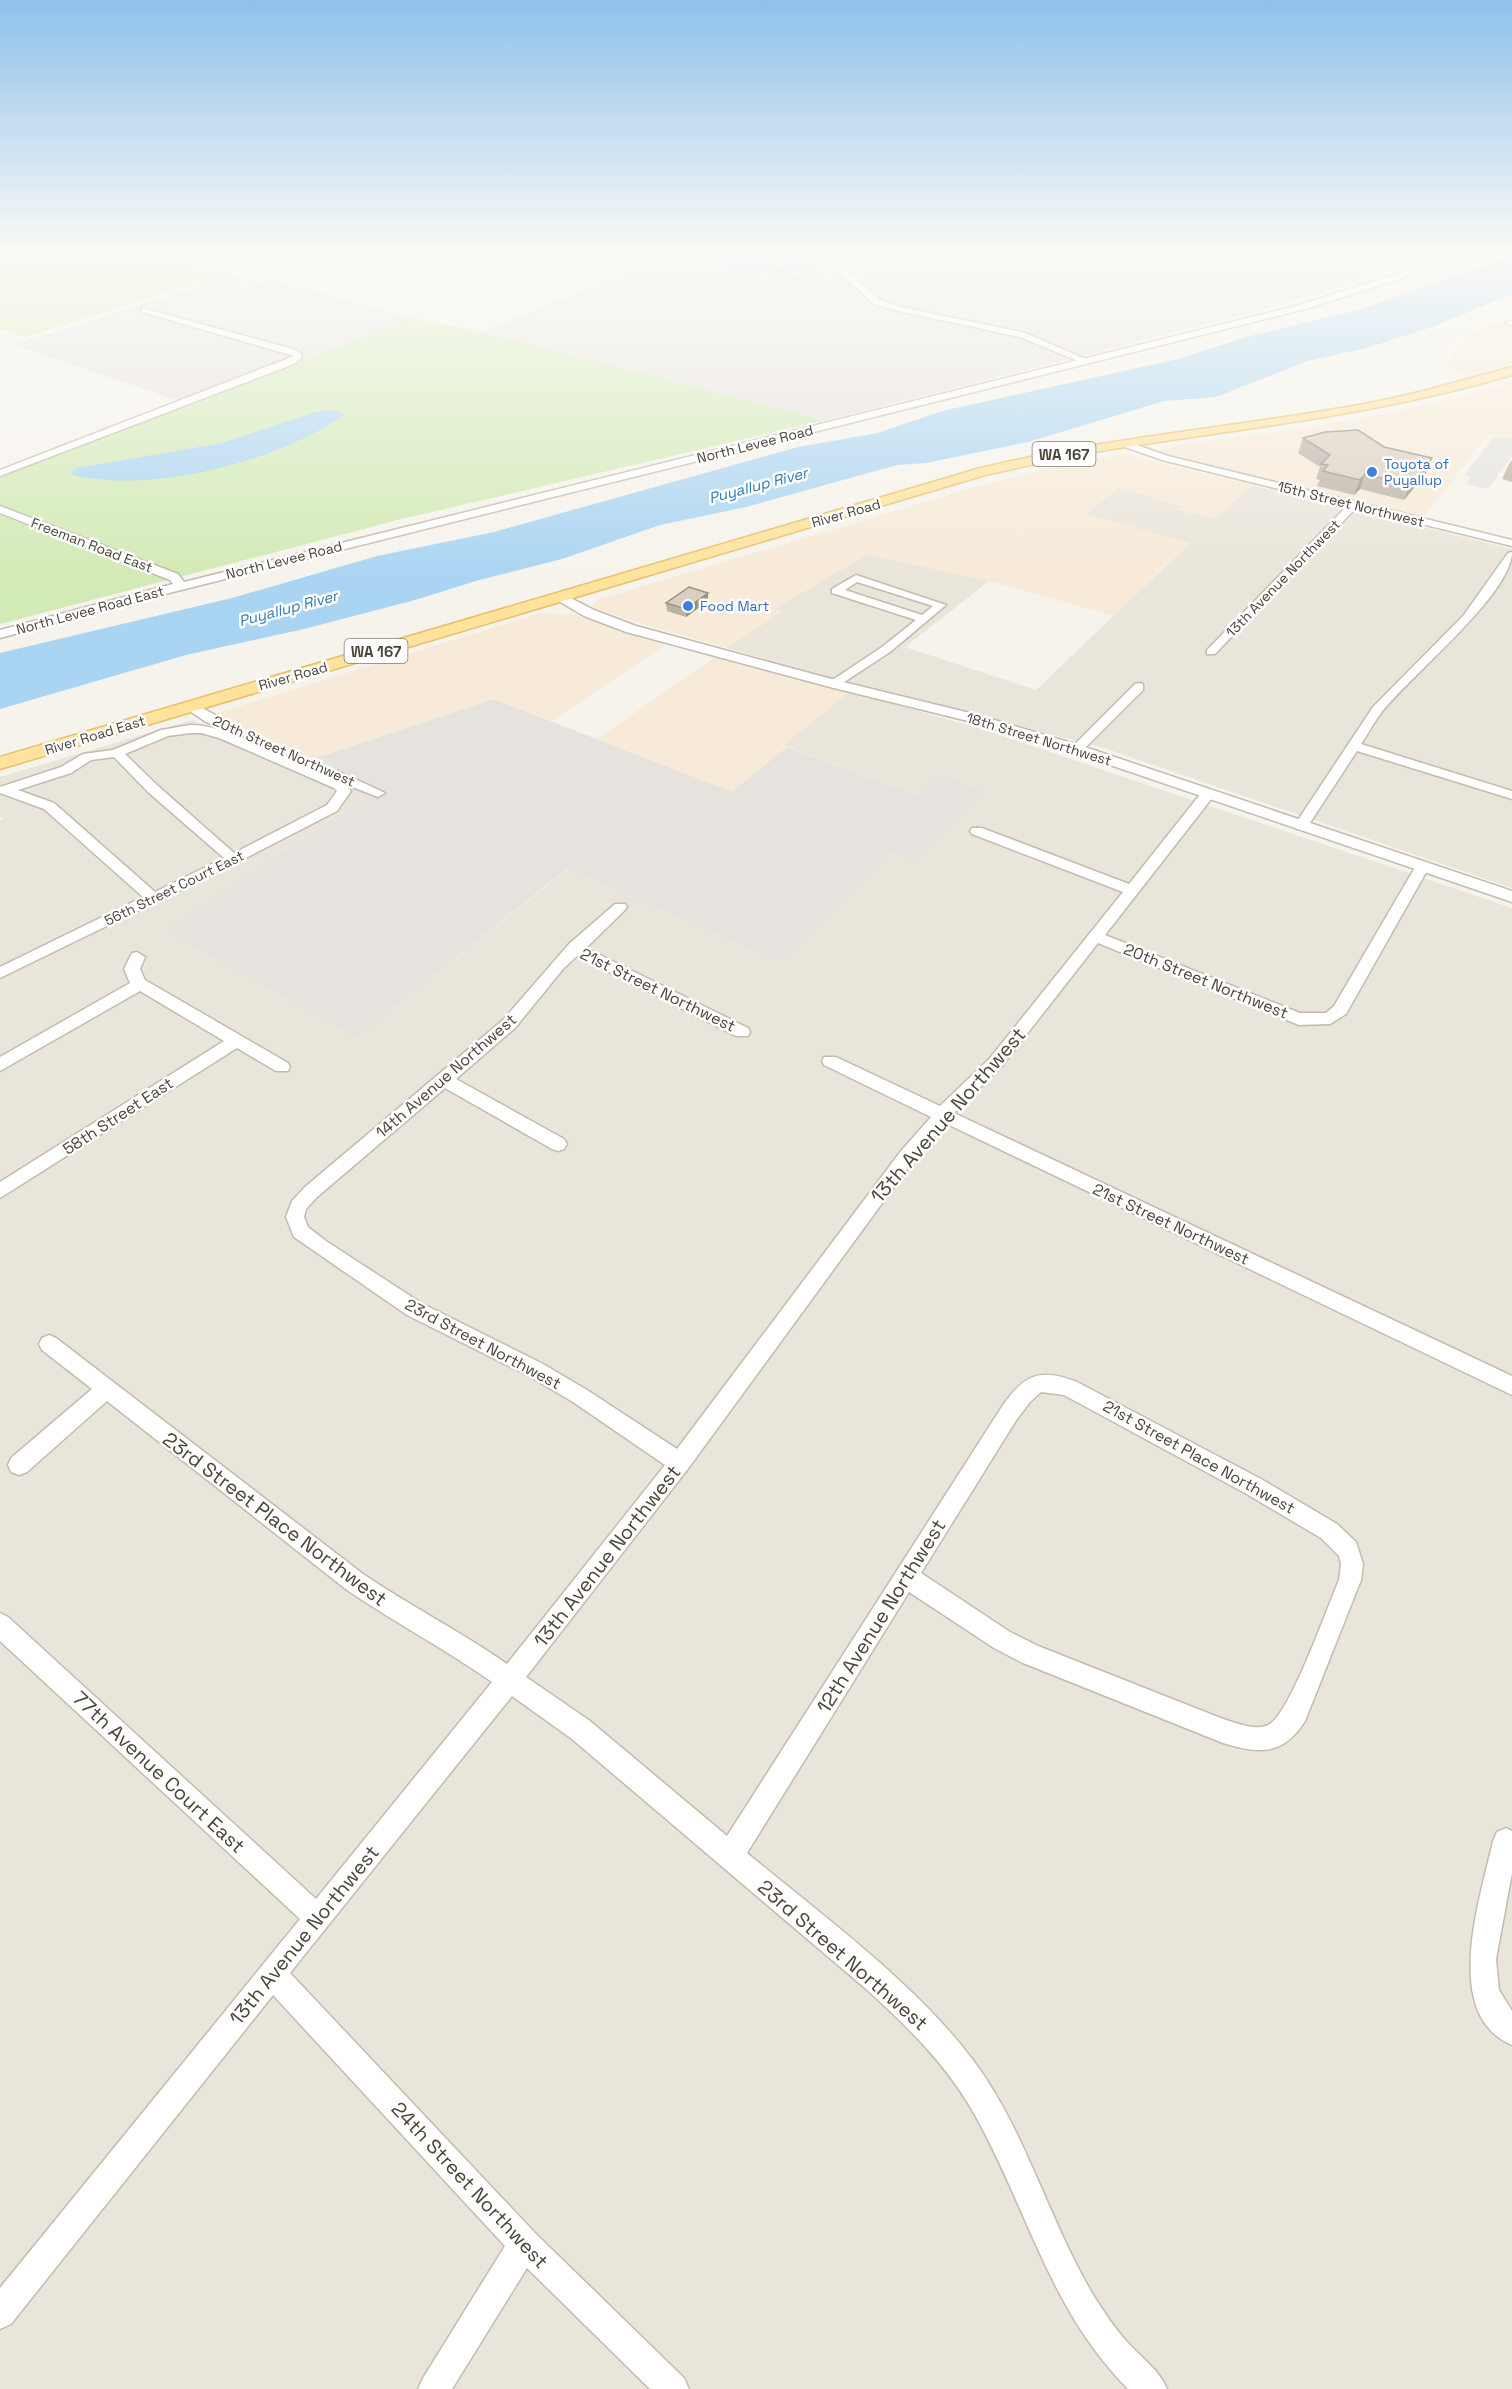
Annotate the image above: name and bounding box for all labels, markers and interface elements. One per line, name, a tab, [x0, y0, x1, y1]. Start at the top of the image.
street label: North Levee Road	[695, 421, 815, 467]
road number: WA 167	[1032, 442, 1096, 466]
place label: Toyota of Puyallup	[1384, 455, 1449, 489]
water label: Puyallup River	[707, 462, 811, 507]
marker: Toyota of Puyallup	[1365, 465, 1379, 479]
street label: 15th Street Northwest	[1276, 477, 1426, 531]
street label: River Road	[809, 495, 883, 531]
street label: Freeman Road East	[29, 513, 155, 577]
street label: 13th Avenue Northwest	[1222, 515, 1344, 641]
street label: North Levee Road	[224, 537, 344, 583]
street label: North Levee Road East	[14, 582, 166, 638]
water label: Puyallup River	[237, 585, 341, 630]
place label: Food Mart	[700, 597, 769, 615]
marker: Food Mart	[681, 599, 695, 613]
road number: WA 167	[344, 639, 407, 663]
street label: River Road	[256, 658, 330, 694]
street label: 18th Street Northwest	[964, 708, 1114, 770]
street label: River Road East	[43, 711, 147, 759]
street label: 20th Street Northwest	[210, 712, 358, 790]
street label: 56th Street Court East	[101, 846, 247, 930]
street label: 20th Street Northwest	[1121, 938, 1291, 1024]
street label: 21st Street Northwest	[577, 943, 739, 1037]
street label: 14th Avenue Northwest	[371, 1009, 521, 1143]
street label: 13th Avenue Northwest	[865, 1022, 1031, 1208]
street label: 58th Street East	[59, 1072, 177, 1160]
street label: 21st Street Northwest	[1089, 1178, 1253, 1270]
street label: 23rd Street Northwest	[401, 1294, 565, 1394]
street label: 21st Street Place Northwest	[1099, 1395, 1299, 1519]
street label: 23rd Street Place Northwest	[158, 1426, 392, 1612]
street label: 13th Avenue Northwest	[528, 1460, 686, 1652]
street label: 12th Avenue Northwest	[811, 1514, 951, 1718]
street label: 77th Avenue Court East	[67, 1685, 251, 1859]
street label: 13th Avenue Northwest	[223, 1840, 385, 2030]
street label: 23rd Street Northwest	[752, 1874, 934, 2036]
street label: 24th Street Northwest	[386, 2096, 554, 2274]

